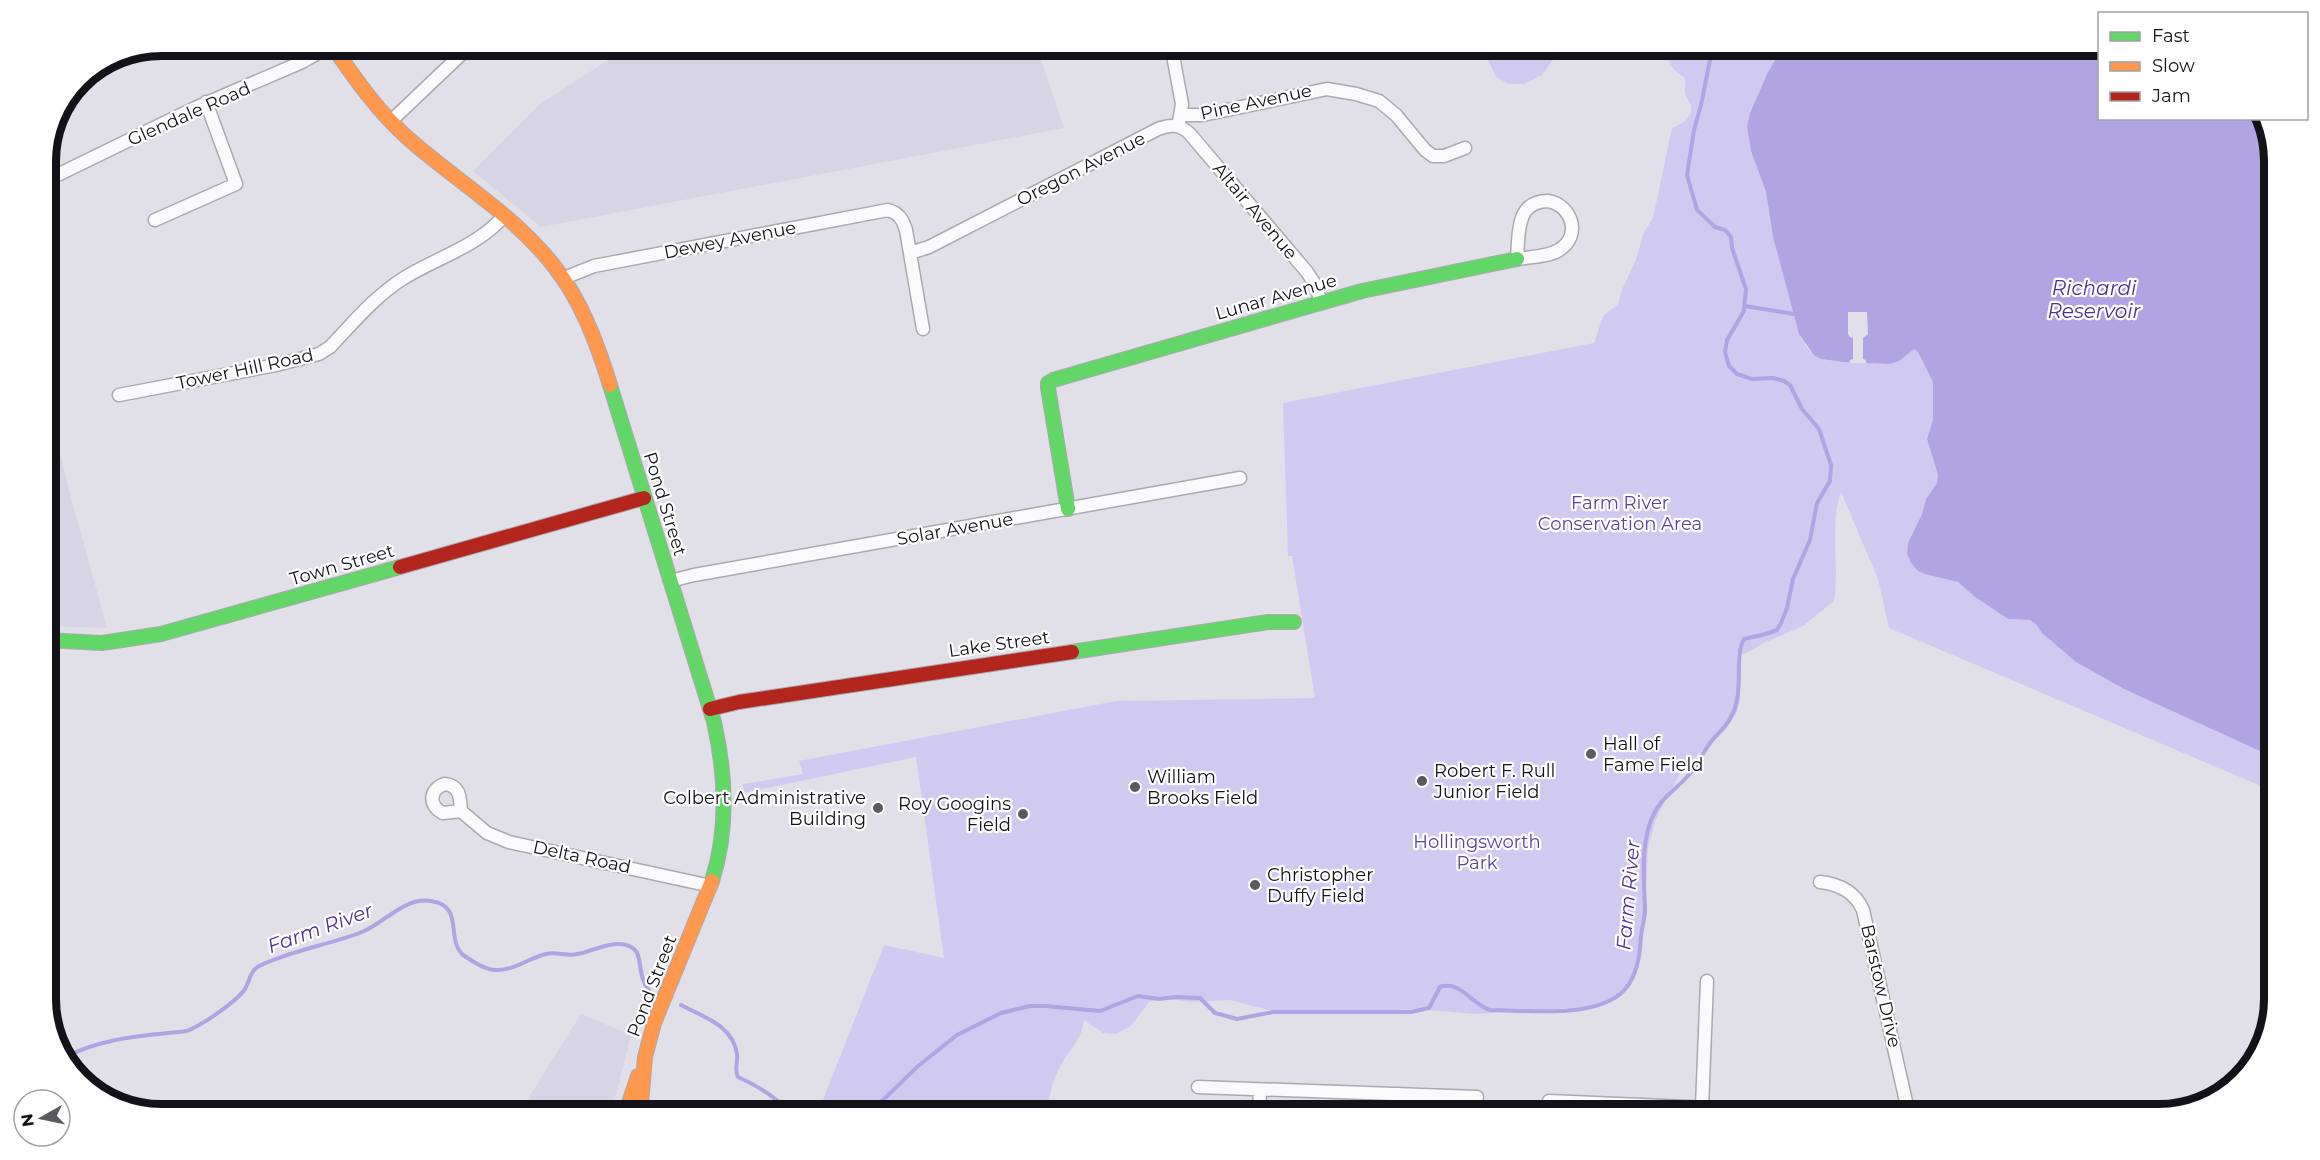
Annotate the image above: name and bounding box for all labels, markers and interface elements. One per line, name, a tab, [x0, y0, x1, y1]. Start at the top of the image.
legend	[2098, 12, 2308, 120]
text: Fast	[2152, 25, 2190, 47]
text: Slow	[2152, 55, 2195, 77]
street label: Glendale Road	[124, 77, 254, 151]
street label: Pine Avenue	[1198, 79, 1314, 125]
text: Jam	[2151, 85, 2191, 107]
street label: Oregon Avenue	[1013, 127, 1149, 211]
street label: Altair Avenue	[1208, 158, 1302, 264]
street label: Dewey Avenue	[662, 216, 798, 264]
street label: Lunar Avenue	[1213, 269, 1339, 325]
water label: Richardi Reservoir	[2047, 276, 2142, 323]
street label: Tower Hill Road	[174, 344, 316, 394]
street label: Pond Street	[639, 449, 691, 559]
park label: Farm River Conservation Area	[1538, 492, 1702, 535]
street label: Solar Avenue	[895, 508, 1015, 550]
street label: Town Street	[287, 540, 397, 590]
street label: Lake Street	[947, 626, 1051, 662]
place label: Hall of Fame Field	[1603, 733, 1703, 776]
marker: Hall of Fame Field	[1584, 747, 1598, 761]
place label: Robert F. Rull Junior Field	[1433, 760, 1555, 803]
place label: William Brooks Field	[1147, 766, 1258, 809]
marker: Robert F. Rull Junior Field	[1415, 774, 1429, 788]
marker: William Brooks Field	[1128, 780, 1142, 794]
place label: Colbert Administrative Building	[663, 787, 866, 830]
place label: Roy Googins Field	[898, 793, 1011, 836]
marker: Colbert Administrative Building	[871, 801, 885, 815]
marker: Roy Googins Field	[1016, 807, 1030, 821]
park label: Hollingsworth Park	[1413, 831, 1541, 874]
street label: Delta Road	[531, 836, 633, 878]
water label: Farm River	[1611, 838, 1645, 951]
place label: Christopher Duffy Field	[1267, 864, 1373, 907]
marker: Christopher Duffy Field	[1248, 878, 1262, 892]
water label: Farm River	[264, 897, 377, 958]
street label: Barstow Drive	[1856, 922, 1906, 1050]
street label: Pond Street	[622, 932, 682, 1040]
north arrow	[12, 1088, 72, 1148]
text: N	[17, 1112, 38, 1128]

